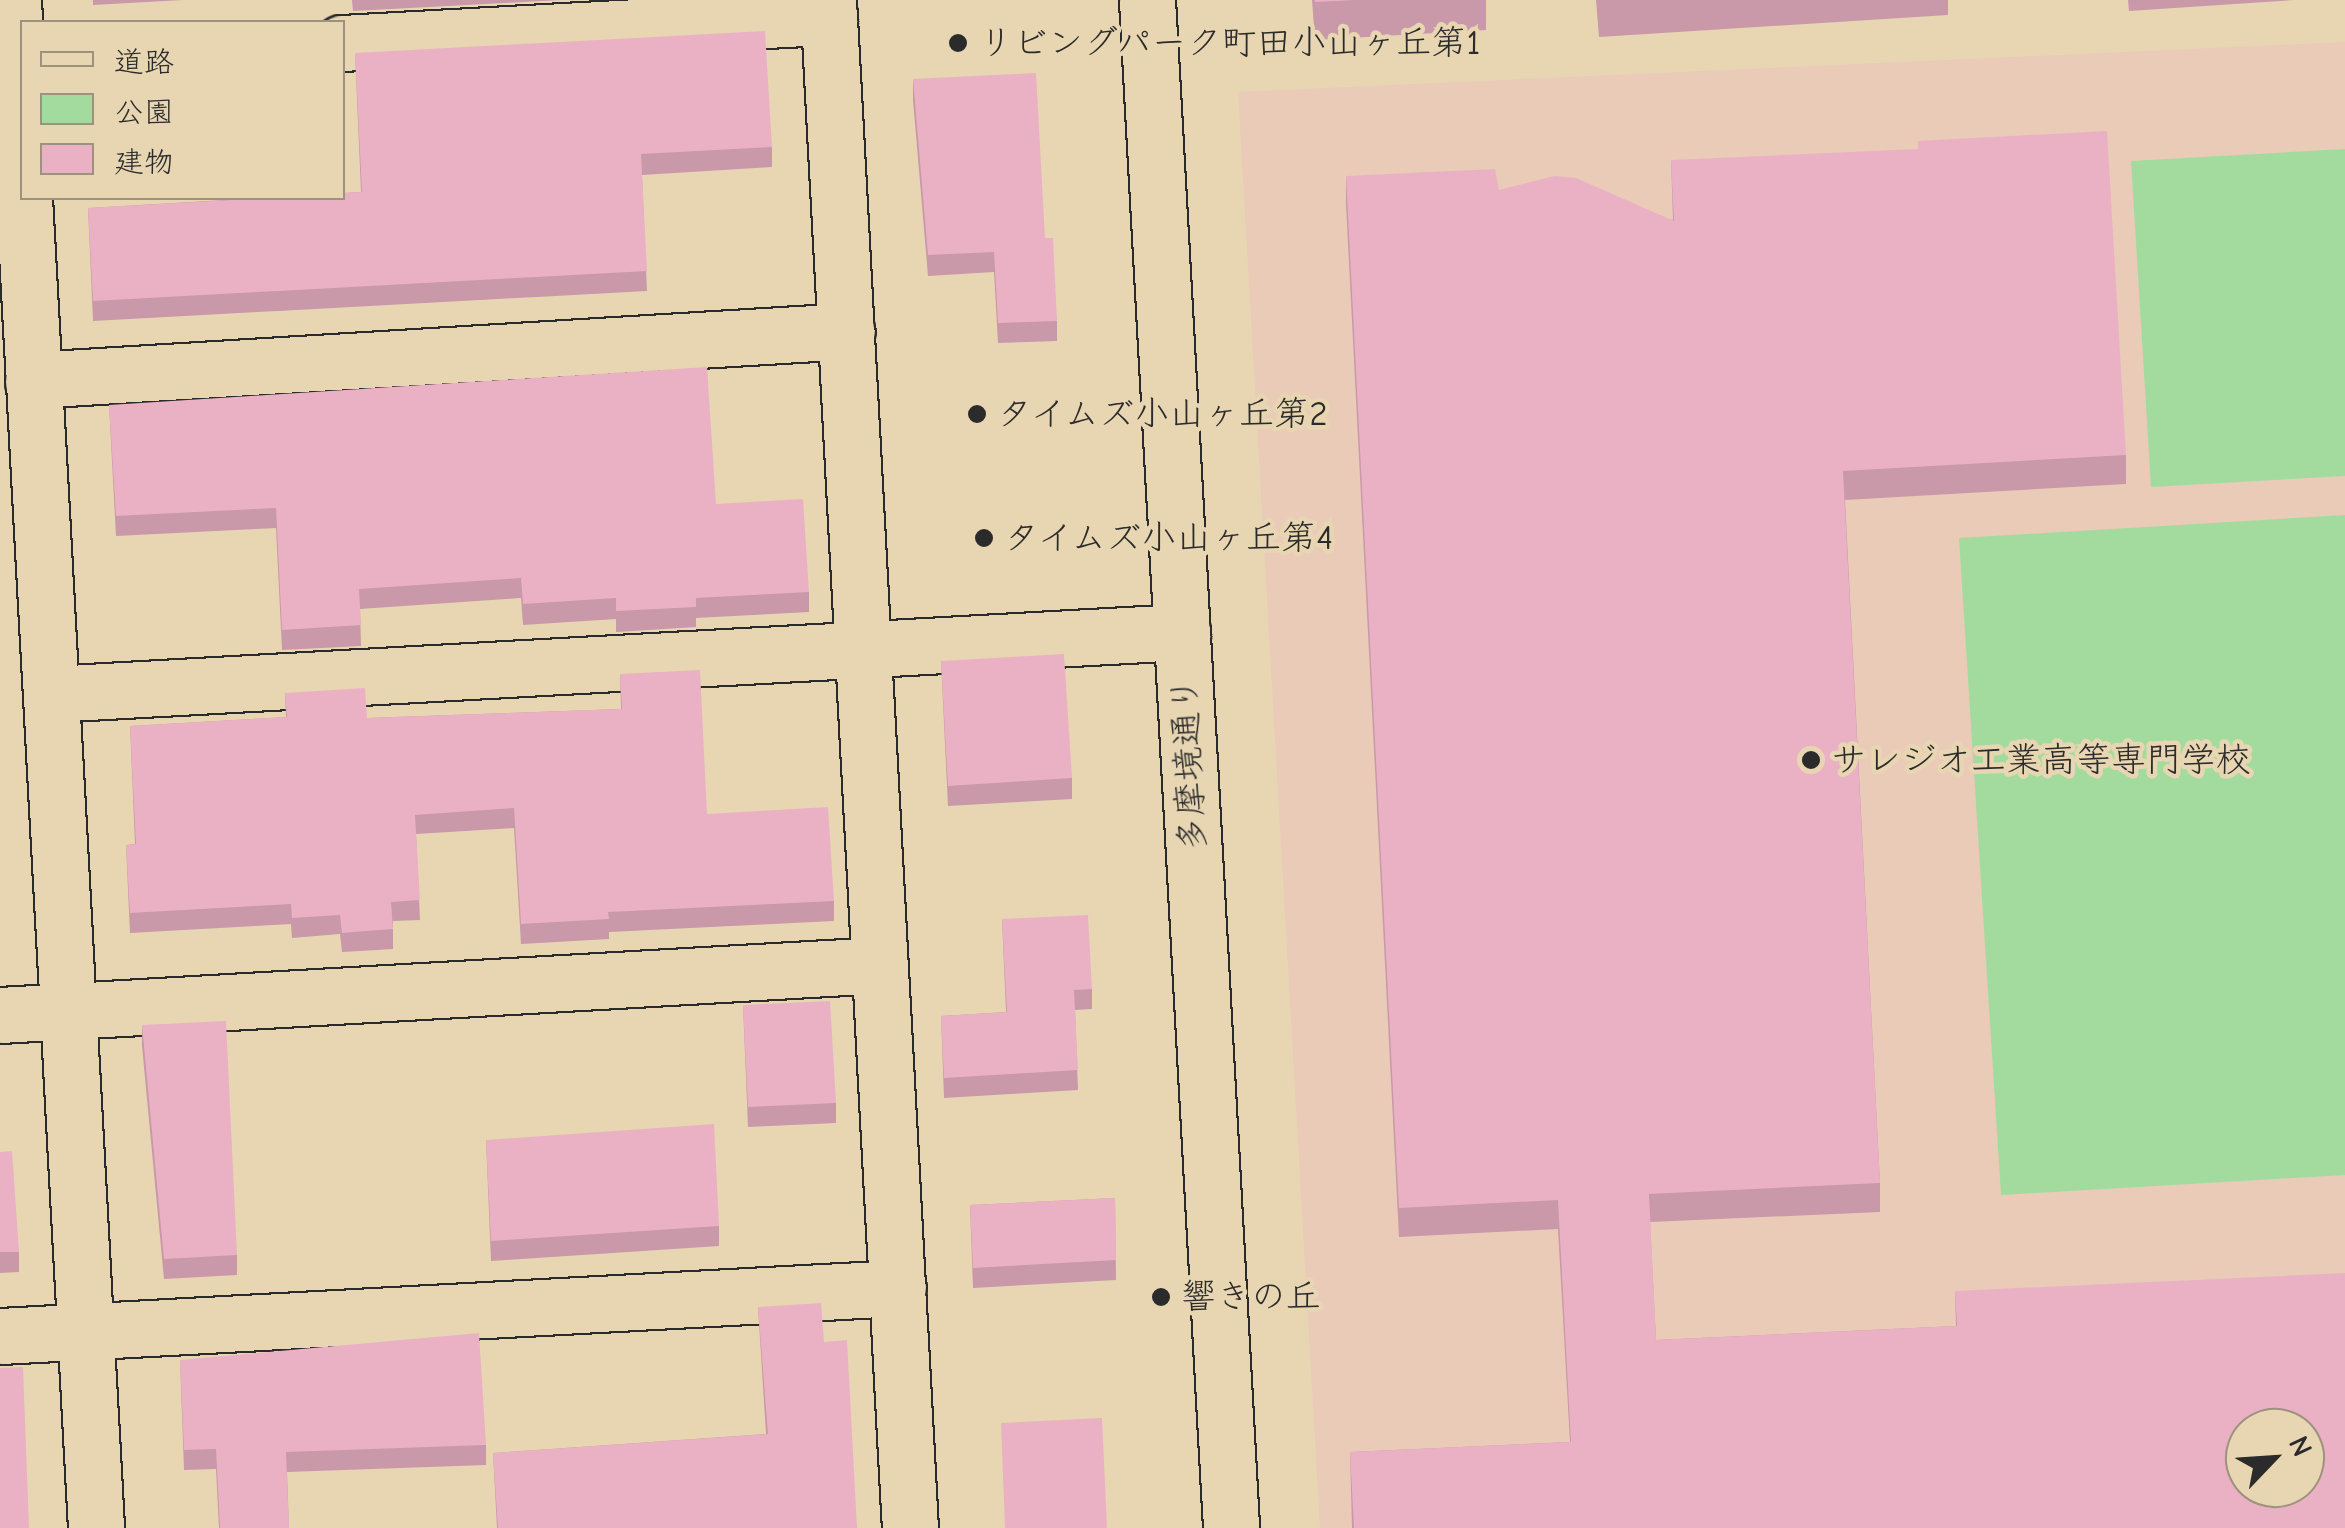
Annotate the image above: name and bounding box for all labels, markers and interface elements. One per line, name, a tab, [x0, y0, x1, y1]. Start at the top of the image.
legend	[20, 20, 345, 200]
place label: リビングパーク町田小山ヶ丘第1	[978, 22, 1482, 64]
marker: リビングパーク町田小山ヶ丘第1	[947, 32, 969, 54]
text: 道路	[114, 45, 174, 80]
text: 公園	[114, 95, 174, 130]
text: 建物	[114, 145, 174, 180]
place label: タイムズ小山ヶ丘第2	[997, 393, 1330, 435]
marker: タイムズ小山ヶ丘第2	[966, 403, 988, 425]
place label: タイムズ小山ヶ丘第4	[1004, 517, 1336, 559]
marker: タイムズ小山ヶ丘第4	[973, 527, 995, 549]
street label: 多摩境通り	[1163, 676, 1215, 852]
place label: サレジオ工業高等専門学校	[1831, 739, 2251, 781]
marker: サレジオ工業高等専門学校	[1800, 749, 1822, 771]
place label: 響きの丘	[1181, 1276, 1321, 1318]
marker: 響きの丘	[1150, 1286, 1172, 1308]
north arrow	[2225, 1408, 2325, 1508]
text: N	[2282, 1431, 2319, 1461]

